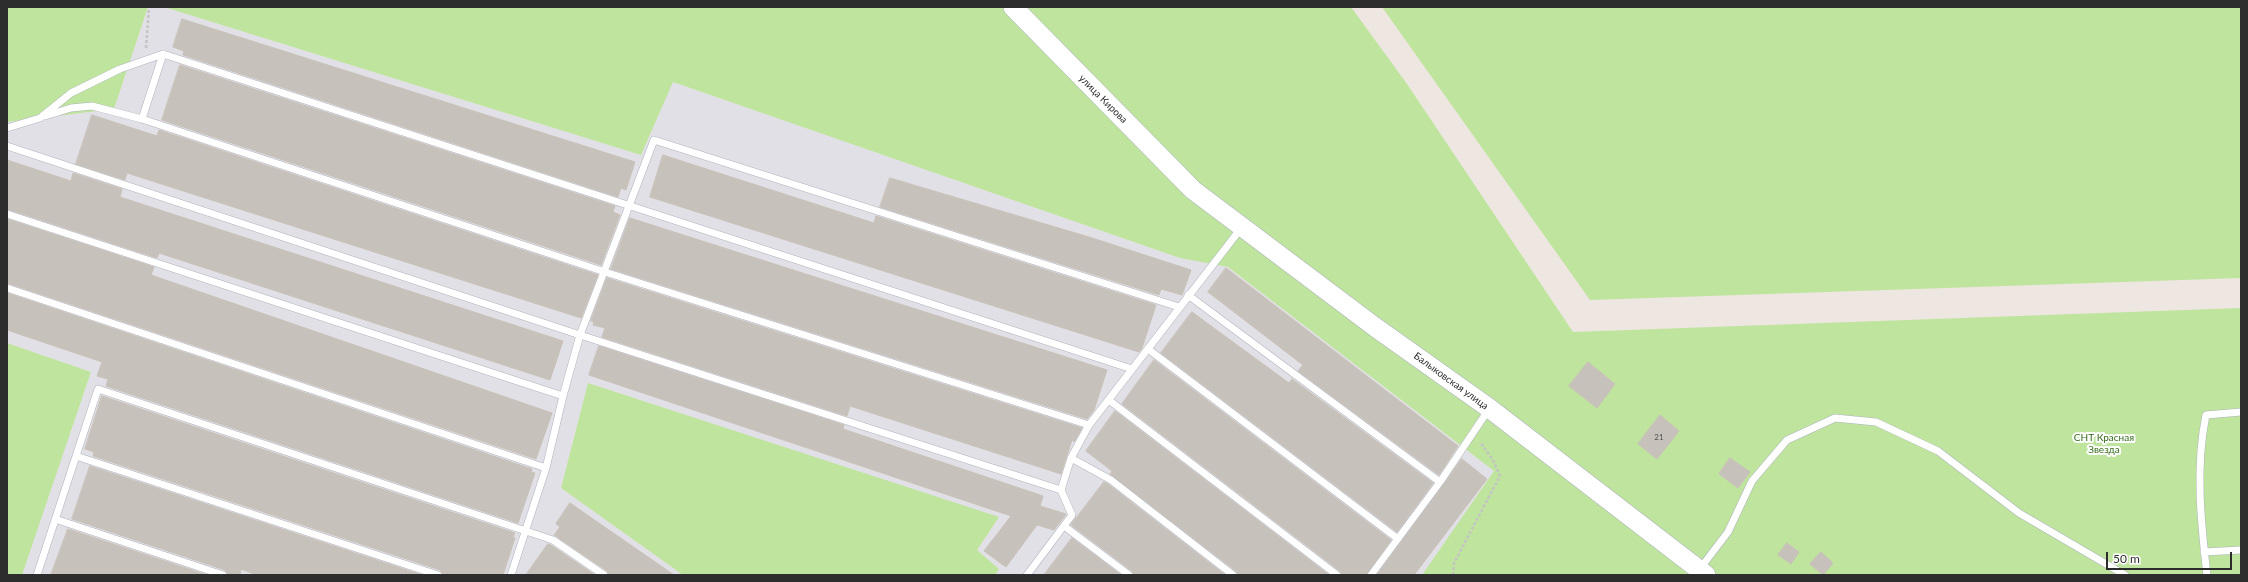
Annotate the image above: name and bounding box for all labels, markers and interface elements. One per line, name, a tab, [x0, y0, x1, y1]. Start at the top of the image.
street label: улица Кирова	[1076, 72, 1130, 126]
street label: Балыковская улица	[1411, 350, 1491, 412]
house number: 21	[1654, 432, 1664, 442]
park label: СНТ Красная Звезда	[2074, 432, 2134, 456]
scale bar	[2108, 544, 2234, 570]
text: 50 m	[2113, 551, 2140, 566]

